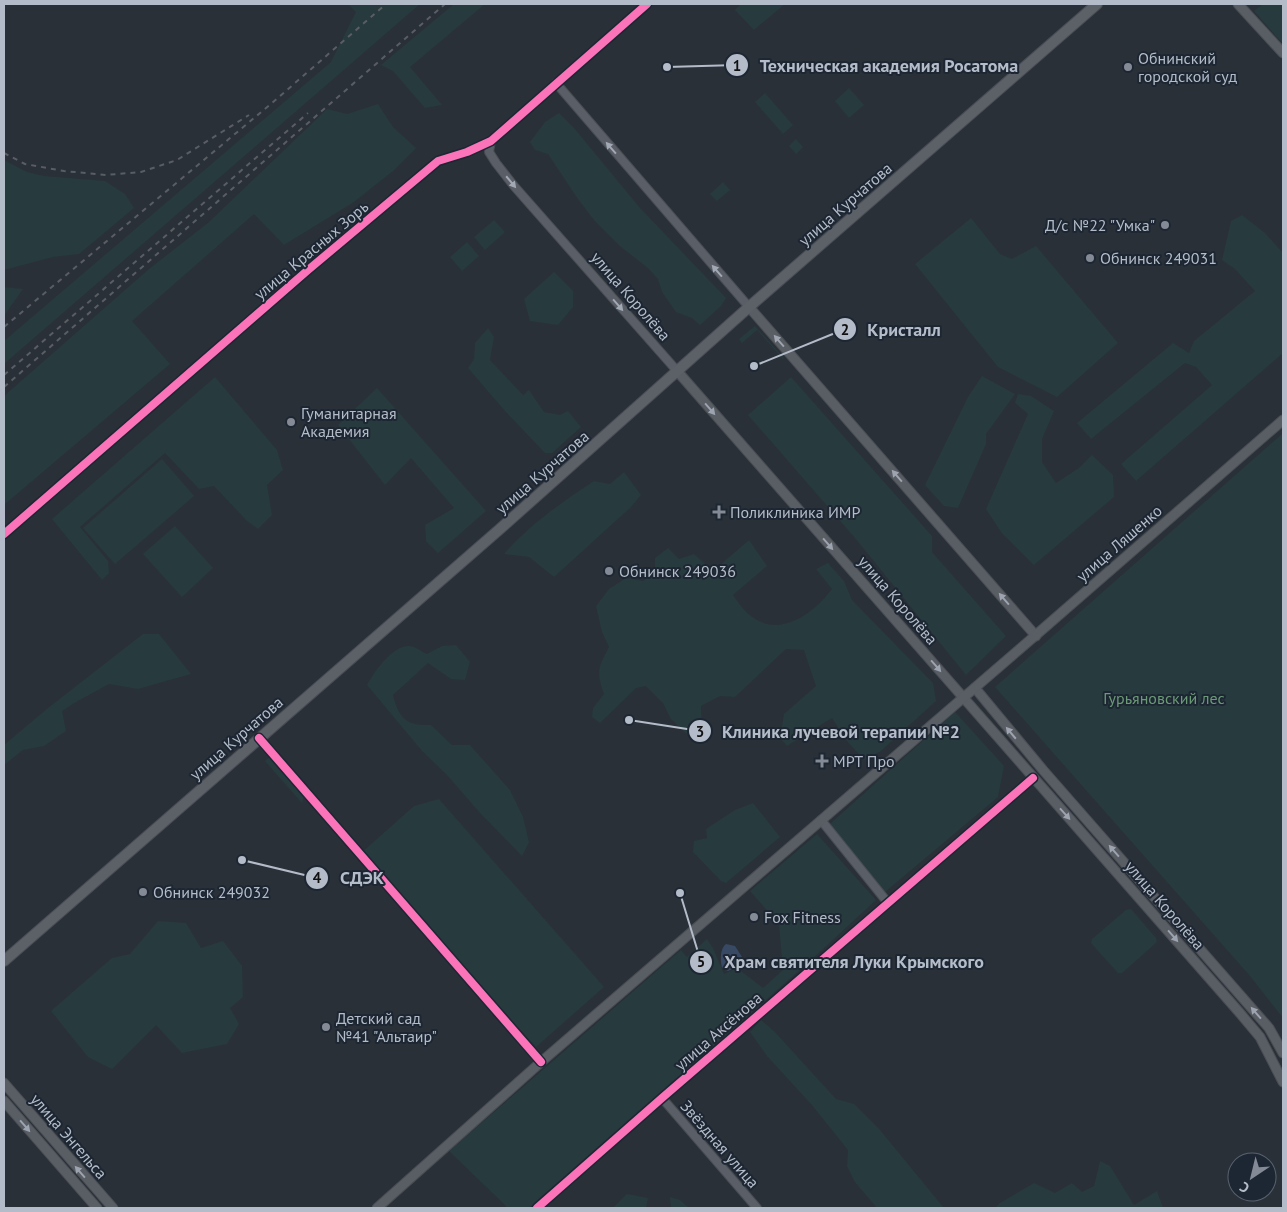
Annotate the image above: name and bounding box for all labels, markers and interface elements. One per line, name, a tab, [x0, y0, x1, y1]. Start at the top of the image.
place label: Обнинский городской суд	[1138, 48, 1238, 86]
callout: Техническая академия Росатома	[724, 49, 1028, 82]
text: Техническая академия Росатома	[760, 54, 1018, 77]
text: 1	[733, 56, 741, 75]
marker: Обнинский городской суд	[1122, 61, 1134, 73]
one-way arrow	[605, 142, 616, 155]
street label: улица Курчатова	[794, 158, 896, 250]
one-way arrow	[506, 176, 517, 189]
street label: улица Красных Зорь	[250, 196, 372, 304]
place label: Д/с №22 "Умка"	[1045, 215, 1155, 235]
marker: Д/с №22 "Умка"	[1159, 219, 1171, 231]
street label: улица Королёва	[587, 247, 675, 345]
place label: Обнинск 249031	[1100, 248, 1217, 268]
marker: Обнинск 249031	[1084, 252, 1096, 264]
one-way arrow	[712, 264, 723, 277]
one-way arrow	[612, 298, 624, 310]
callout: Кристалл	[832, 313, 951, 346]
text: Кристалл	[867, 318, 941, 341]
text: 2	[841, 320, 849, 339]
one-way arrow	[773, 334, 784, 347]
one-way arrow	[704, 402, 716, 414]
place label: Гуманитарная Академия	[301, 403, 397, 441]
marker: Гуманитарная Академия	[285, 416, 297, 428]
street label: улица Курчатова	[491, 426, 593, 518]
one-way arrow	[891, 471, 903, 483]
street label: улица Ляшенко	[1072, 500, 1166, 586]
place label: Поликлиника ИМР	[730, 502, 861, 522]
marker: Поликлиника ИМР	[712, 505, 726, 519]
one-way arrow	[823, 537, 834, 550]
street label: улица Королёва	[854, 551, 942, 649]
place label: Обнинск 249036	[619, 561, 736, 581]
marker: Обнинск 249036	[603, 565, 615, 577]
one-way arrow	[998, 592, 1009, 605]
one-way arrow	[930, 659, 942, 671]
park label: Гурьяновский лес	[1103, 688, 1225, 708]
street label: улица Курчатова	[185, 692, 287, 784]
callout: Клиника лучевой терапии №2	[687, 715, 971, 748]
text: Клиника лучевой терапии №2	[722, 720, 960, 743]
text: 3	[696, 722, 704, 741]
one-way arrow	[1006, 726, 1017, 739]
place label: МРТ Про	[833, 751, 895, 771]
marker: МРТ Про	[815, 754, 829, 768]
one-way arrow	[1060, 807, 1071, 820]
one-way arrow	[1109, 845, 1120, 858]
street label: улица Королёва	[1121, 856, 1209, 954]
callout: СДЭК	[305, 861, 394, 894]
text: СДЭК	[340, 866, 384, 889]
text: 4	[313, 868, 322, 887]
place label: Обнинск 249032	[153, 882, 270, 902]
marker: Обнинск 249032	[137, 886, 149, 898]
place label: Fox Fitness	[764, 907, 841, 927]
marker: Fox Fitness	[748, 911, 760, 923]
one-way arrow	[1167, 929, 1179, 941]
callout: Храм святителя Луки Крымского	[689, 945, 994, 978]
text: Храм святителя Луки Крымского	[724, 950, 984, 973]
text: 5	[697, 952, 705, 971]
street label: улица Аксёнова	[670, 988, 766, 1074]
one-way arrow	[1250, 1007, 1262, 1019]
place label: Детский сад №41 "Альтаир"	[336, 1008, 437, 1046]
marker: Детский сад №41 "Альтаир"	[320, 1021, 332, 1033]
street label: улица Энгельса	[26, 1089, 112, 1183]
street label: Звёздная улица	[676, 1096, 764, 1192]
one-way arrow	[20, 1119, 31, 1132]
north arrow	[1227, 1152, 1277, 1202]
one-way arrow	[75, 1165, 86, 1178]
text: С	[1236, 1178, 1253, 1197]

